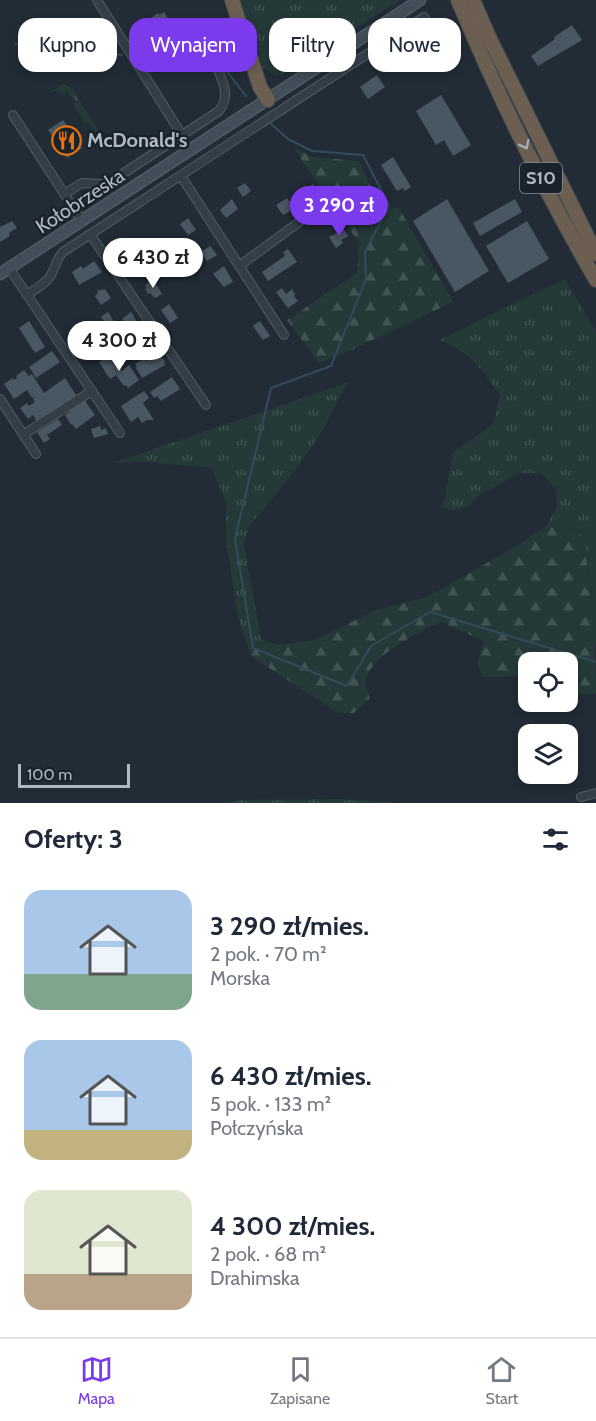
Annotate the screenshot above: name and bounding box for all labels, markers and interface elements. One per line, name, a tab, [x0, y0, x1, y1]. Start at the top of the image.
chip: Kupno	[18, 18, 117, 72]
chip: Wynajem	[129, 18, 257, 72]
chip: Filtry	[269, 18, 356, 72]
chip: Nowe	[368, 18, 461, 72]
restaurant icon: McDonald's	[50, 124, 82, 156]
place label: McDonald's	[87, 128, 188, 152]
one-way arrow	[517, 138, 529, 149]
street label: Kołobrzeska	[31, 163, 129, 239]
road number: S10	[520, 163, 562, 193]
pin: 3 290 zł	[277, 186, 401, 237]
text: 3 290 zł	[304, 193, 374, 217]
pin: 6 430 zł	[91, 238, 215, 289]
text: 6 430 zł	[117, 245, 189, 269]
pin: 4 300 zł	[57, 321, 181, 372]
text: 4 300 zł	[81, 328, 157, 352]
map controls	[518, 652, 578, 784]
button: locate	[518, 652, 578, 712]
button: layers	[518, 724, 578, 784]
scale bar	[18, 761, 130, 788]
text: 100 m	[27, 765, 72, 784]
text: Oferty: 3	[24, 823, 123, 855]
icon: filters	[539, 823, 572, 856]
text: 3 290 zł/mies.	[210, 910, 369, 942]
icon: home	[72, 914, 144, 986]
text: 2 pok. · 70 m²	[210, 942, 327, 966]
text: Morska	[210, 966, 270, 990]
text: 6 430 zł/mies.	[210, 1060, 371, 1092]
icon: home	[72, 1064, 144, 1136]
text: 5 pok. · 133 m²	[210, 1092, 331, 1116]
text: Połczyńska	[210, 1116, 303, 1140]
text: 4 300 zł/mies.	[210, 1210, 375, 1242]
icon: home	[72, 1214, 144, 1286]
text: 2 pok. · 68 m²	[210, 1242, 326, 1266]
text: Drahimska	[210, 1266, 300, 1290]
tab: Mapa	[78, 1353, 115, 1408]
tab: Zapisane	[270, 1353, 330, 1408]
tab: Start	[485, 1353, 518, 1408]

